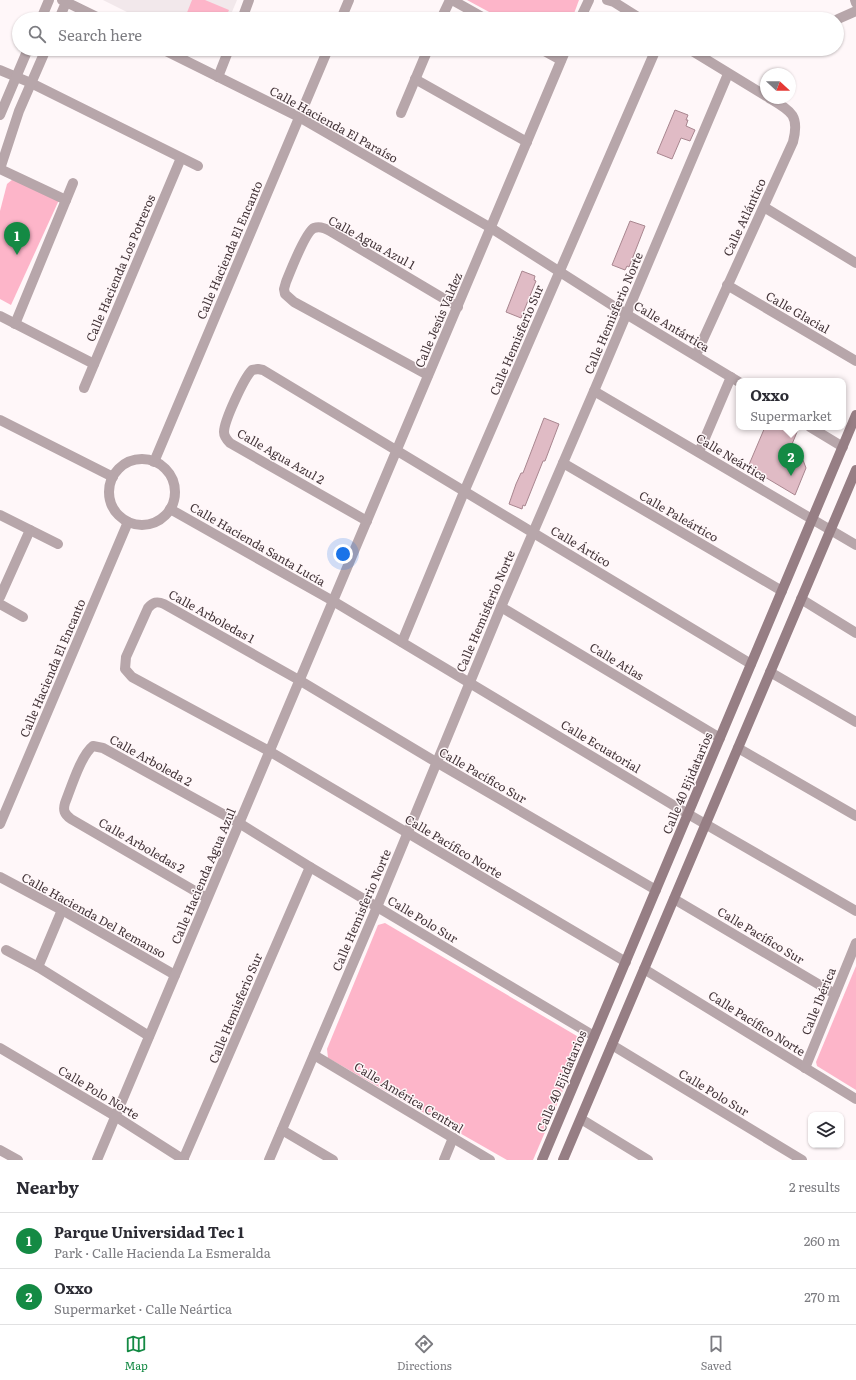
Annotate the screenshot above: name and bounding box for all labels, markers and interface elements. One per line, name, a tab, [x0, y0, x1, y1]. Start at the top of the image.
search box	[12, 12, 844, 56]
icon: search	[26, 23, 48, 45]
text: Search here	[58, 23, 142, 46]
north arrow	[760, 68, 796, 104]
street label: Calle Hacienda El Paraíso	[267, 81, 401, 167]
street label: Calle Atlántico	[718, 175, 770, 259]
street label: Calle Hacienda El Encanto	[192, 178, 266, 322]
street label: Calle Hacienda Los Potreros	[81, 191, 159, 344]
street label: Calle Agua Azul 1	[325, 211, 419, 273]
pin: 1	[4, 222, 30, 255]
street label: Calle Hemisferio Norte	[579, 249, 647, 377]
street label: Calle Jesús Valdez	[410, 269, 466, 370]
street label: Calle Hemisferio Sur	[485, 282, 548, 398]
street label: Calle Glacial	[763, 286, 833, 338]
street label: Calle Antártica	[631, 296, 714, 356]
popup	[736, 378, 846, 430]
text: Oxxo	[750, 383, 789, 406]
text: Supermarket	[750, 406, 832, 425]
street label: Calle Agua Azul 2	[234, 424, 328, 488]
street label: Calle Neártica	[693, 429, 771, 486]
pin: 2	[778, 443, 804, 476]
street label: Calle Paleártico	[636, 486, 722, 546]
street label: Calle Hacienda Santa Lucía	[187, 498, 330, 591]
street label: Calle Ártico	[547, 521, 615, 571]
your location	[333, 544, 353, 564]
street label: Calle Hemisferio Norte	[451, 547, 519, 675]
street label: Calle Arboledas 1	[166, 585, 258, 647]
street label: Calle Hacienda El Encanto	[15, 596, 89, 740]
street label: Calle Atlas	[587, 638, 648, 685]
street label: Calle Ecuatorial	[558, 715, 644, 777]
street label: Calle 40 Ejidatarios	[657, 729, 717, 837]
street label: Calle Arboleda 2	[106, 730, 196, 790]
street label: Calle Pacífico Sur	[436, 743, 530, 808]
street label: Calle Hacienda Agua Azul	[166, 805, 240, 947]
street label: Calle Pacífico Norte	[402, 810, 506, 882]
street label: Calle Arboledas 2	[95, 813, 189, 877]
street label: Calle Hemisferio Norte	[327, 846, 395, 974]
street label: Calle Hacienda Del Remanso	[19, 868, 169, 962]
street label: Calle Polo Sur	[384, 891, 462, 947]
street label: Calle Pacífico Sur	[714, 902, 808, 968]
street label: Calle Hemisferio Sur	[204, 950, 267, 1066]
street label: Calle Ibérica	[796, 964, 840, 1038]
street label: Calle Pacífico Norte	[705, 986, 809, 1060]
street label: Calle 40 Ejidatarios	[531, 1027, 591, 1135]
street label: Calle América Central	[351, 1057, 467, 1137]
street label: Calle Polo Norte	[55, 1061, 143, 1123]
street label: Calle Polo Sur	[675, 1064, 753, 1120]
map controls	[808, 1112, 844, 1148]
button: layers	[808, 1112, 844, 1148]
text: Nearby	[16, 1174, 79, 1199]
text: 2 results	[789, 1177, 840, 1196]
text: Parque Universidad Tec 1	[54, 1220, 244, 1243]
text: 1	[26, 1231, 32, 1250]
text: 260 m	[804, 1231, 840, 1250]
text: Park · Calle Hacienda La Esmeralda	[54, 1243, 271, 1262]
text: Oxxo	[54, 1276, 93, 1299]
text: 2	[26, 1287, 32, 1306]
text: 270 m	[804, 1287, 840, 1306]
text: Supermarket · Calle Neártica	[54, 1299, 232, 1318]
tab: Map	[124, 1333, 148, 1373]
tab: Directions	[397, 1333, 452, 1373]
tab: Saved	[701, 1333, 731, 1373]

